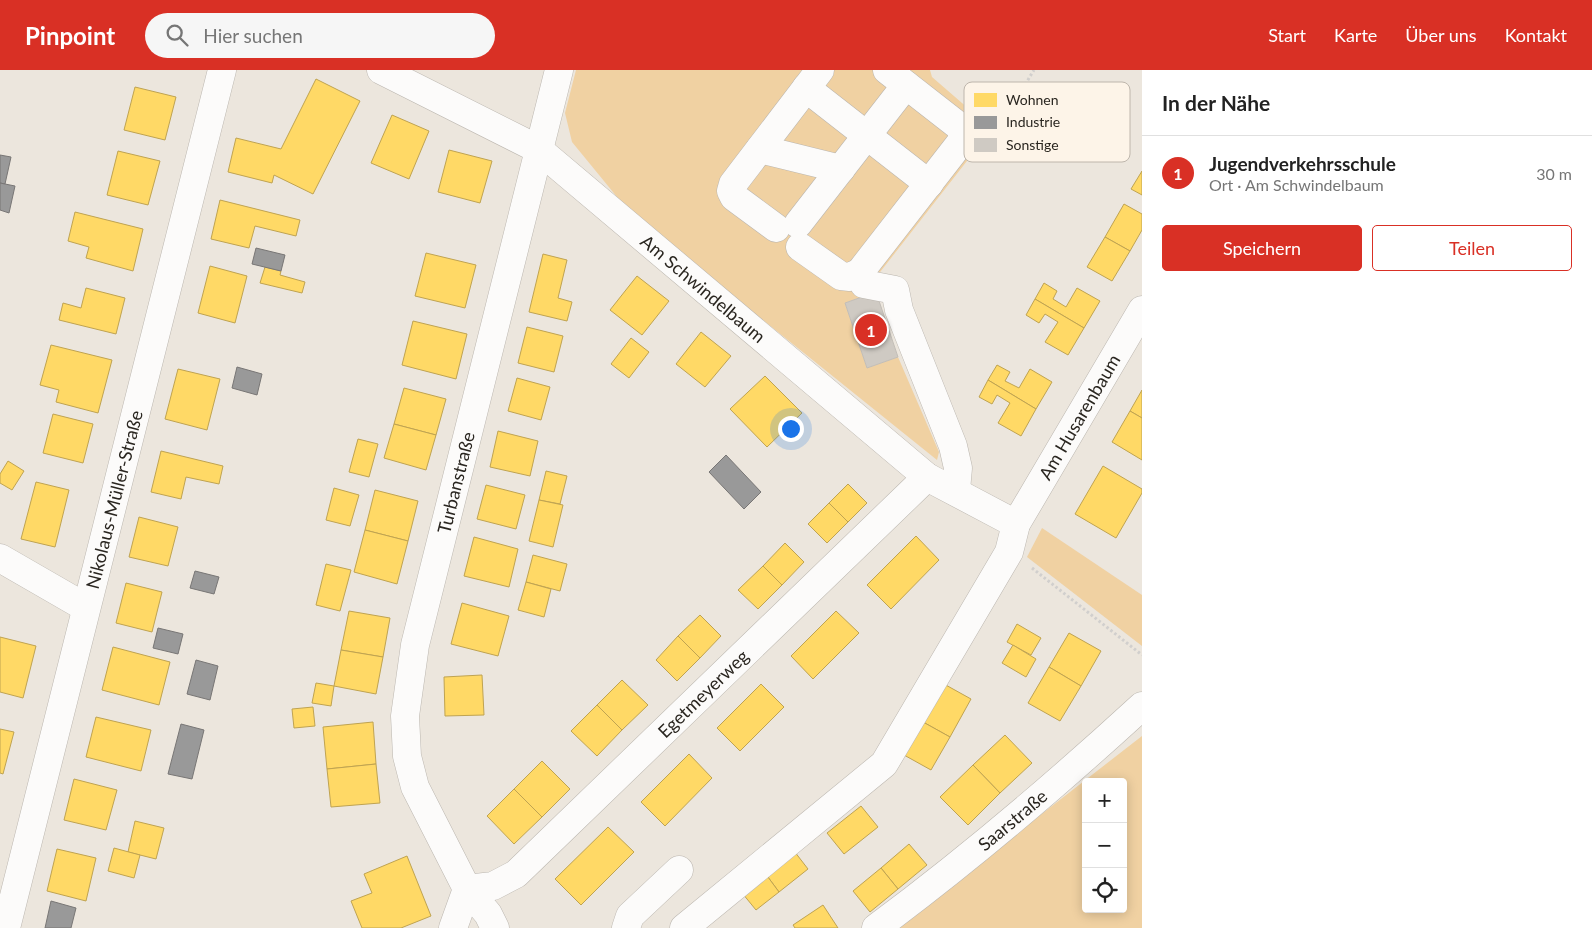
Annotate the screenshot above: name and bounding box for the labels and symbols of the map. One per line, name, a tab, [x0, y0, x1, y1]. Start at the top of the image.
legend	[964, 82, 1130, 162]
text: Wohnen	[1006, 91, 1058, 108]
text: Industrie	[1006, 113, 1060, 130]
text: Sonstige	[1006, 136, 1059, 153]
street label: Am Schwindelbaum	[637, 230, 770, 347]
pin: 1	[855, 311, 887, 349]
street label: Am Husarenbaum	[1034, 350, 1125, 483]
street label: Nikolaus-Müller-Straße	[81, 408, 147, 591]
your location	[778, 416, 804, 442]
street label: Turbanstraße	[432, 429, 479, 536]
street label: Egetmeyerweg	[653, 645, 753, 742]
street label: Saarstraße	[973, 785, 1051, 855]

